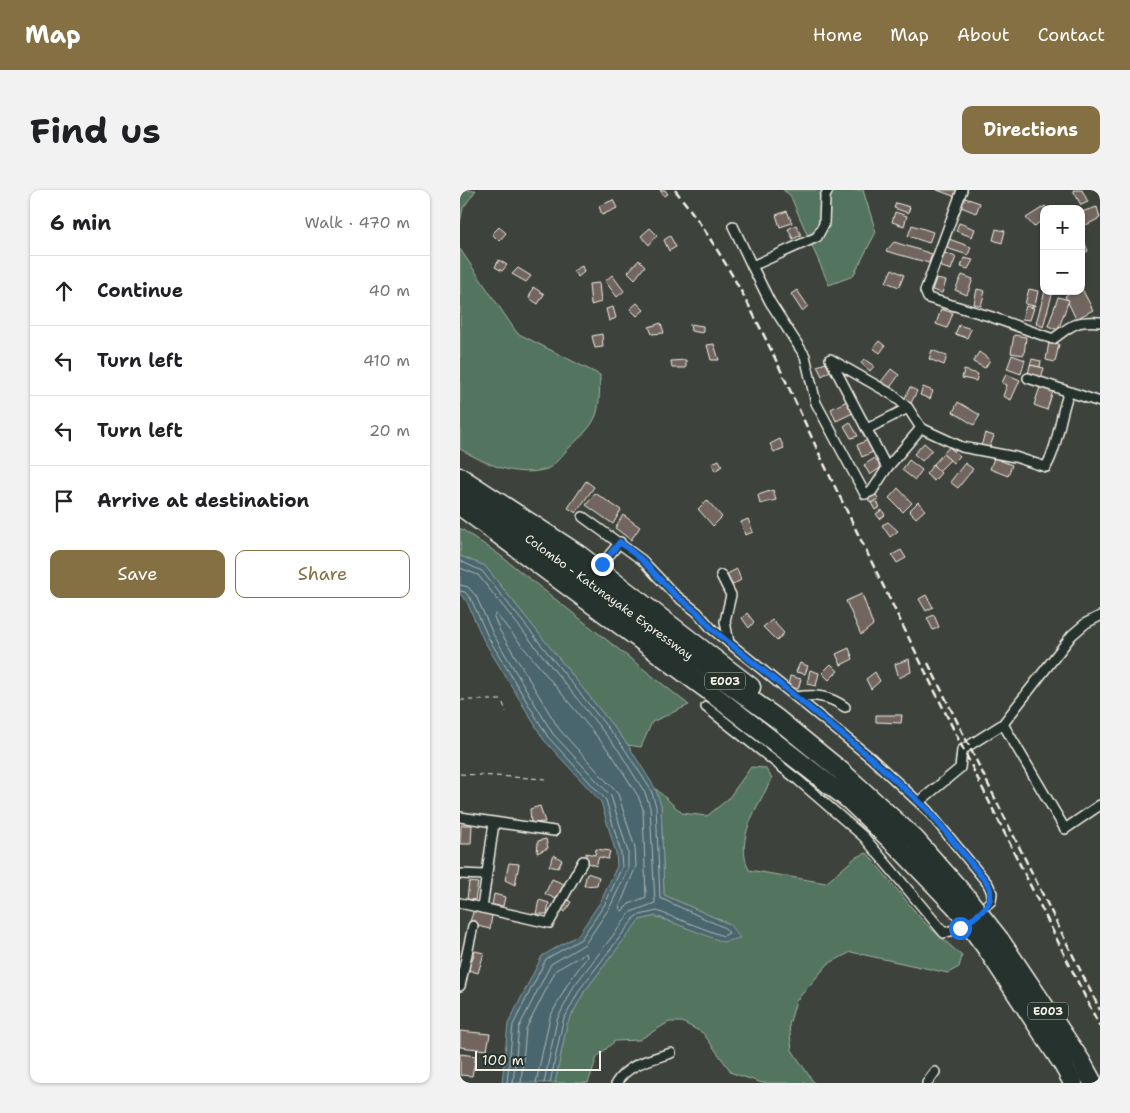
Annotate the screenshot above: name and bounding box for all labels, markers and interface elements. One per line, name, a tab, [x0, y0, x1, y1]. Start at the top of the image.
text: Map	[25, 19, 81, 51]
text: Home	[813, 23, 862, 47]
text: Map	[890, 23, 929, 47]
text: About	[957, 23, 1010, 47]
text: Contact	[1038, 23, 1105, 47]
button: Directions	[962, 106, 1100, 154]
text: Find us	[30, 107, 161, 154]
map controls	[1040, 205, 1085, 295]
button: +	[1040, 205, 1085, 250]
text: 6 min	[50, 209, 111, 237]
text: Walk · 470 m	[305, 212, 410, 233]
button: −	[1040, 250, 1085, 295]
icon: ahead	[50, 277, 78, 305]
text: Continue	[97, 278, 183, 303]
text: 40 m	[368, 280, 410, 301]
icon: left	[50, 347, 78, 375]
text: Turn left	[97, 348, 183, 373]
text: 410 m	[363, 350, 410, 371]
icon: left	[50, 417, 78, 445]
text: Turn left	[97, 418, 183, 443]
text: 20 m	[369, 420, 410, 441]
icon: arrive	[50, 487, 78, 515]
text: Arrive at destination	[97, 488, 309, 513]
street label: Colombo - Katunayake Expressway	[522, 530, 696, 664]
button: Save	[50, 550, 225, 598]
button: Share	[235, 550, 410, 598]
route end	[591, 553, 614, 576]
road number: E003	[705, 672, 745, 690]
route start	[949, 917, 972, 940]
road number: E003	[1028, 1002, 1068, 1019]
scale bar	[475, 1048, 601, 1071]
text: 100 m	[482, 1051, 524, 1069]

